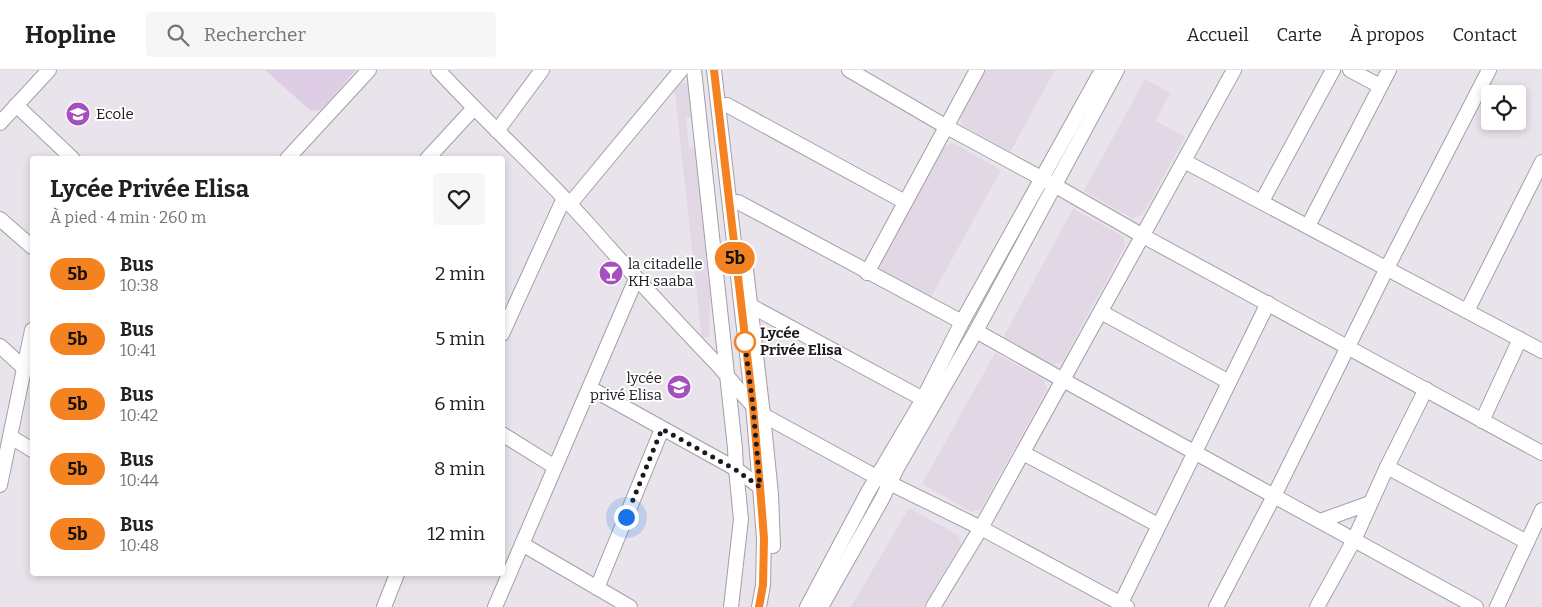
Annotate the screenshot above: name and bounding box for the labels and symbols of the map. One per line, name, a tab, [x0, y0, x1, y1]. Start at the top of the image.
school or university icon: Ecole	[65, 101, 91, 127]
place label: Ecole	[96, 105, 134, 123]
line badge: 5b	[712, 242, 758, 274]
place label: la citadelle KH saaba	[628, 255, 703, 290]
bar icon: la citadelle KH saaba	[598, 260, 624, 286]
place label: Lycée Privée Elisa	[760, 324, 843, 359]
marker: Lycée Privée Elisa	[734, 331, 756, 353]
place label: lycée privé Elisa	[590, 369, 662, 404]
school or university icon: lycée privé Elisa	[666, 374, 692, 400]
your location	[614, 505, 639, 530]

